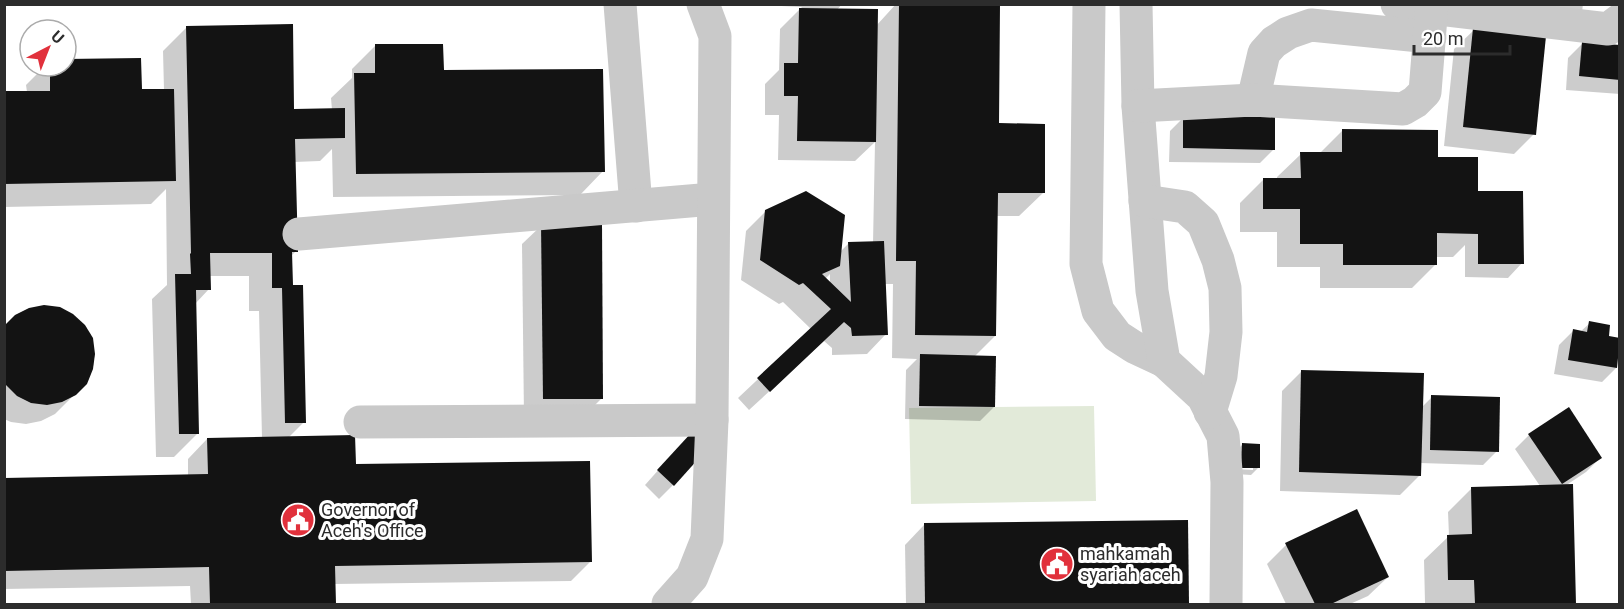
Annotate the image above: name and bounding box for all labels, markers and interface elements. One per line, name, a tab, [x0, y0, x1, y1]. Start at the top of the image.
north arrow	[18, 18, 78, 78]
scale bar	[1414, 18, 1510, 56]
text: U	[47, 27, 68, 48]
text: 20 m	[1423, 28, 1463, 49]
place label: Governor of Aceh's Office	[321, 499, 424, 541]
public building icon: Governor of Aceh's Office	[280, 502, 316, 538]
place label: mahkamah syariah aceh	[1080, 543, 1181, 585]
public building icon: mahkamah syariah aceh	[1039, 546, 1075, 582]

